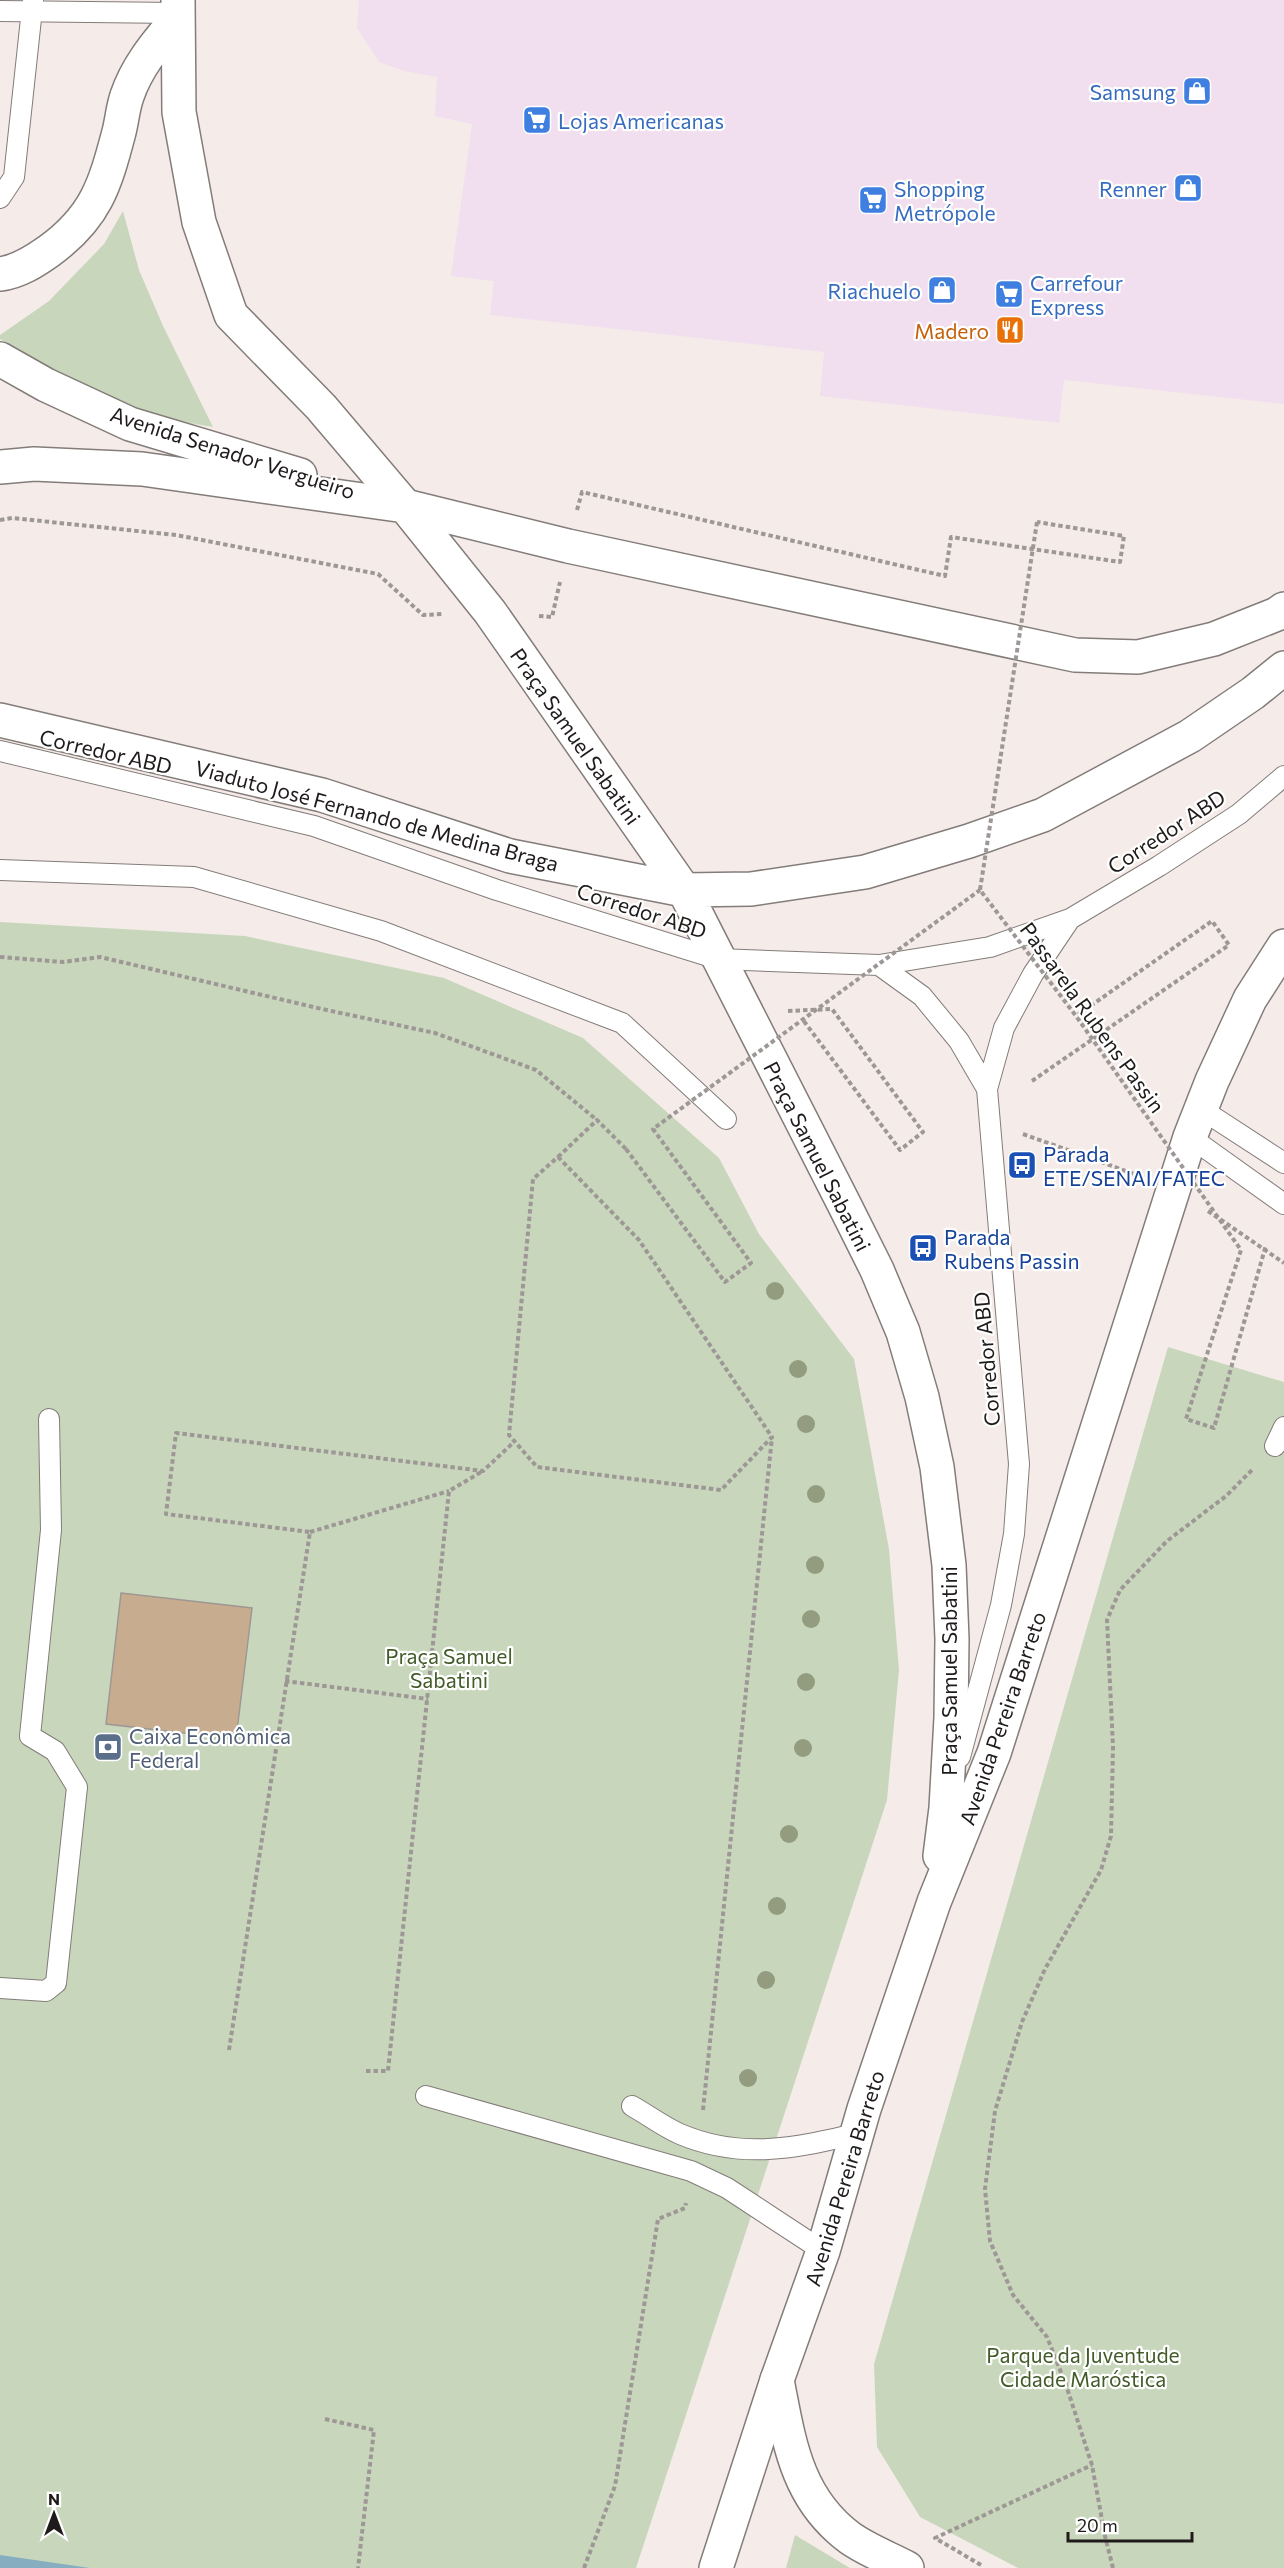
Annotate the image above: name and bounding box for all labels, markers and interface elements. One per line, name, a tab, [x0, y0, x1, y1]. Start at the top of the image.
shop icon: Samsung	[1181, 75, 1213, 107]
place label: Samsung	[1090, 79, 1176, 104]
supermarket icon: Lojas Americanas	[521, 104, 553, 136]
place label: Lojas Americanas	[558, 108, 724, 133]
shop icon: Renner	[1172, 172, 1204, 204]
place label: Shopping Metrópole	[894, 176, 996, 225]
place label: Renner	[1099, 176, 1167, 201]
supermarket icon: Shopping Metrópole	[857, 184, 889, 216]
place label: Carrefour Express	[1030, 270, 1123, 319]
shop icon: Riachuelo	[926, 274, 958, 306]
place label: Riachuelo	[827, 278, 921, 303]
supermarket icon: Carrefour Express	[993, 278, 1025, 310]
restaurant icon: Madero	[994, 314, 1026, 346]
place label: Madero	[914, 318, 989, 343]
street label: Avenida Senador Vergueiro	[107, 401, 359, 503]
street label: Praça Samuel Sabatini	[506, 643, 646, 829]
street label: Corredor ABD	[37, 724, 175, 778]
street label: Viaduto José Fernando de Medina Braga	[192, 754, 562, 876]
street label: Corredor ABD	[1103, 784, 1229, 878]
street label: Corredor ABD	[574, 877, 710, 943]
street label: Passarela Rubens Passin	[1016, 917, 1170, 1117]
street label: Praça Samuel Sabatini	[759, 1057, 877, 1255]
place label: Parada ETE/SENAI/FATEC	[1043, 1141, 1225, 1190]
bus stop icon: Parada ETE/SENAI/FATEC	[1006, 1149, 1038, 1181]
place label: Parada Rubens Passin	[944, 1224, 1079, 1273]
bus stop icon: Parada Rubens Passin	[907, 1232, 939, 1264]
street label: Corredor ABD	[968, 1291, 1004, 1427]
street label: Praça Samuel Sabatini	[936, 1566, 961, 1776]
street label: Avenida Pereira Barreto	[954, 1608, 1050, 1828]
park label: Praça Samuel Sabatini	[385, 1643, 513, 1692]
place label: Caixa Econômica Federal	[129, 1723, 291, 1772]
bank icon: Caixa Econômica Federal	[92, 1731, 124, 1763]
street label: Avenida Pereira Barreto	[799, 2067, 889, 2289]
park label: Parque da Juventude Cidade Maróstica	[986, 2342, 1180, 2391]
north arrow	[24, 2484, 84, 2544]
text: N	[48, 2489, 60, 2508]
scale bar	[1068, 2505, 1192, 2543]
text: 20 m	[1077, 2514, 1118, 2536]

